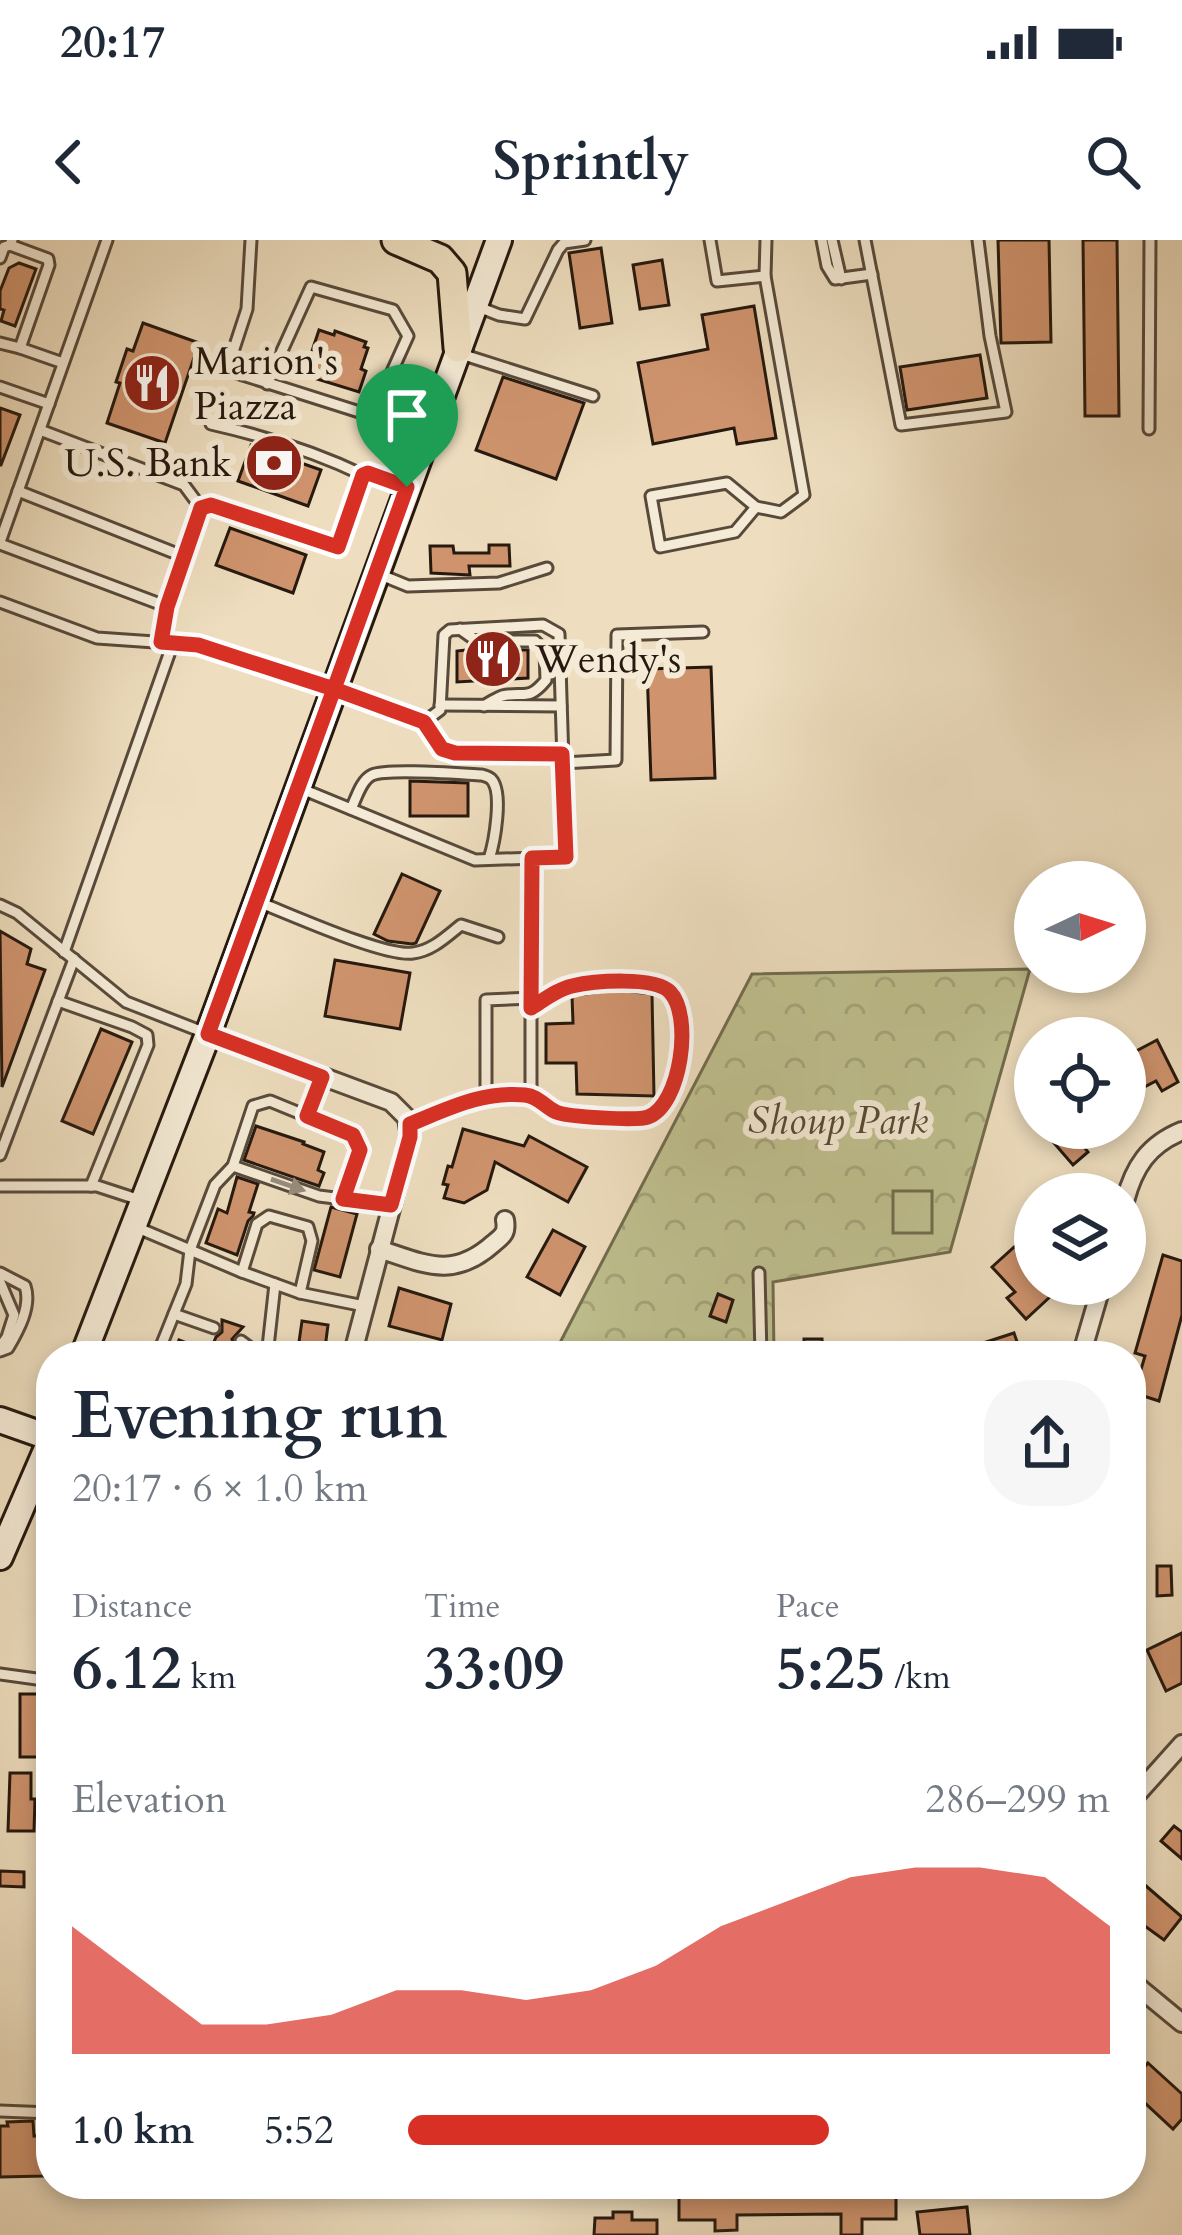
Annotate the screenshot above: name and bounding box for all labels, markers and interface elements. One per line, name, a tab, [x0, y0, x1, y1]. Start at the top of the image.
text: 20:17	[60, 12, 165, 73]
text: Sprintly	[493, 126, 689, 199]
icon: back	[36, 129, 102, 195]
icon: search	[1080, 129, 1146, 195]
place label: Marion's Piazza	[194, 335, 338, 433]
restaurant icon: Marion's Piazza	[121, 352, 183, 414]
pin	[356, 364, 458, 487]
icon: arrive	[374, 382, 440, 448]
bank icon: U.S. Bank	[243, 432, 305, 494]
place label: U.S. Bank	[64, 437, 232, 490]
restaurant icon: Wendy's	[462, 628, 524, 690]
place label: Wendy's	[534, 633, 681, 686]
north arrow	[1014, 861, 1146, 993]
map controls	[1014, 861, 1146, 1305]
button: locate	[1014, 1017, 1146, 1149]
park label: Shoup Park	[748, 1094, 928, 1147]
button: layers	[1014, 1173, 1146, 1305]
one-way arrow	[270, 1177, 306, 1195]
text: Evening run	[72, 1372, 447, 1461]
button: share	[984, 1380, 1110, 1506]
text: 20:17 · 6 × 1.0 km	[72, 1462, 368, 1515]
text: Distance	[72, 1584, 193, 1629]
text: Time	[424, 1584, 500, 1629]
text: Pace	[776, 1584, 840, 1629]
text: 6.12	[72, 1629, 182, 1710]
text: 33:09	[424, 1629, 564, 1710]
text: 5:25	[776, 1629, 886, 1710]
text: km	[182, 1655, 236, 1700]
text: /km	[886, 1655, 951, 1700]
text: Elevation	[72, 1773, 227, 1826]
text: 286–299 m	[925, 1773, 1110, 1826]
text: 1.0 km	[72, 2104, 194, 2157]
text: 5:52	[264, 2104, 334, 2157]

